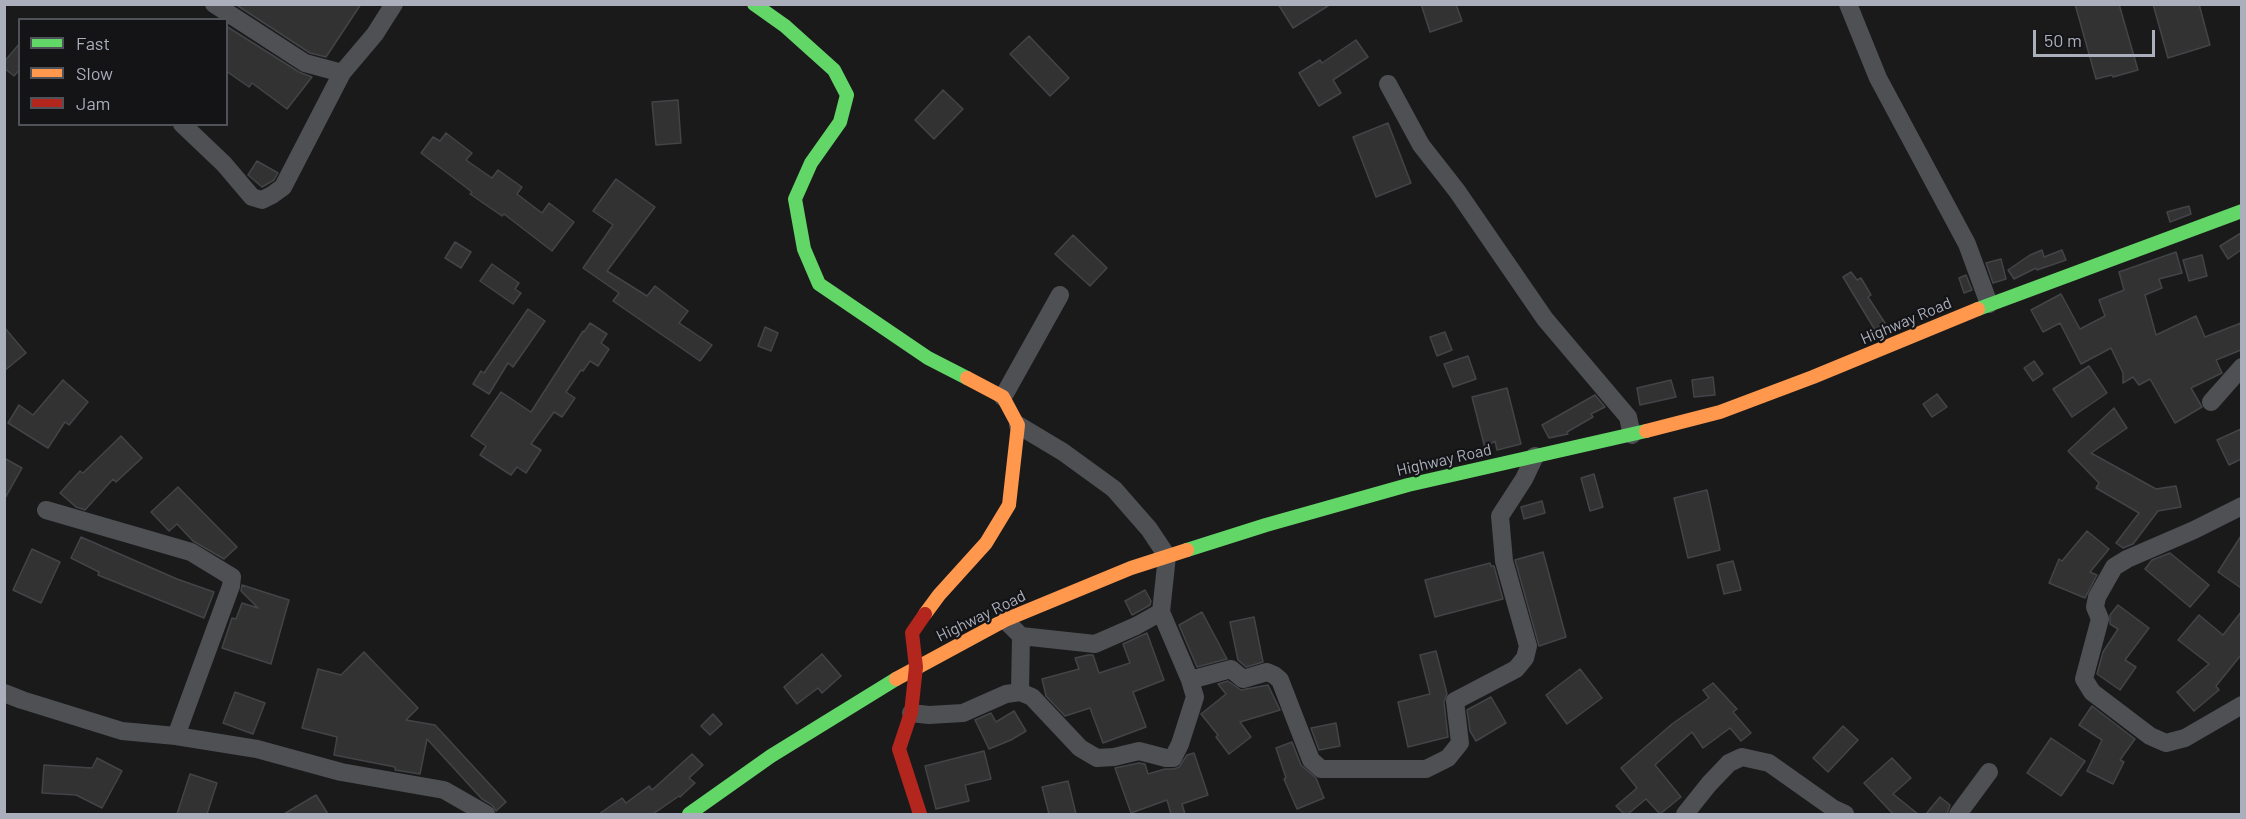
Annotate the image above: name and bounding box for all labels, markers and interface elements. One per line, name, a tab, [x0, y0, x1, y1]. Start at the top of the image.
legend	[18, 18, 228, 126]
scale bar	[2036, 18, 2158, 56]
text: 50 m	[2044, 29, 2082, 51]
text: Fast	[76, 32, 110, 54]
text: Slow	[76, 62, 113, 84]
text: Jam	[76, 92, 110, 114]
street label: Highway Road	[1858, 293, 1954, 349]
street label: Highway Road	[1395, 440, 1493, 480]
street label: Highway Road	[933, 586, 1029, 646]

